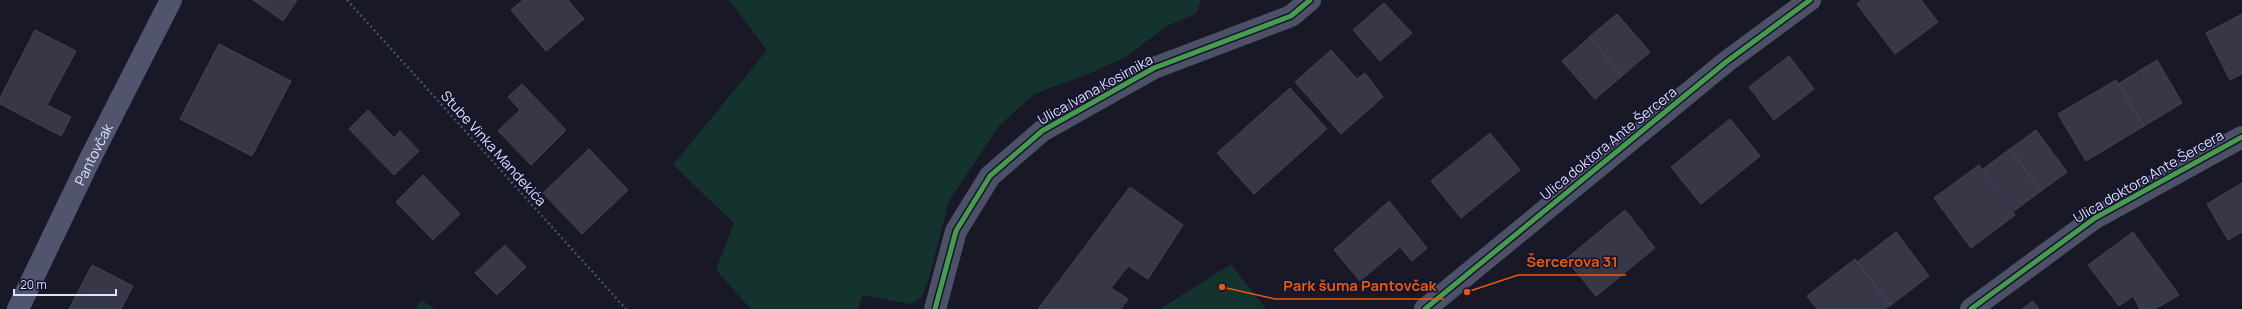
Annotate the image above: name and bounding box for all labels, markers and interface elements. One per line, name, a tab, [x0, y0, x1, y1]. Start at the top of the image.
street label: Ulica Ivana Kosirnika	[1034, 49, 1156, 129]
street label: Ulica doktora Ante Šercera	[1536, 82, 1680, 204]
street label: Stube Vinka Mandekića	[437, 86, 551, 210]
street label: Pantovčak	[69, 119, 117, 188]
street label: Ulica doktora Ante Šercera	[2069, 125, 2227, 227]
callout: Šercerova 31	[1518, 248, 1626, 275]
text: Šercerova 31	[1526, 251, 1618, 272]
scale bar	[14, 271, 116, 297]
callout: Park šuma Pantovčak	[1275, 272, 1444, 299]
text: Park šuma Pantovčak	[1283, 275, 1438, 296]
text: 20 m	[20, 276, 47, 293]

